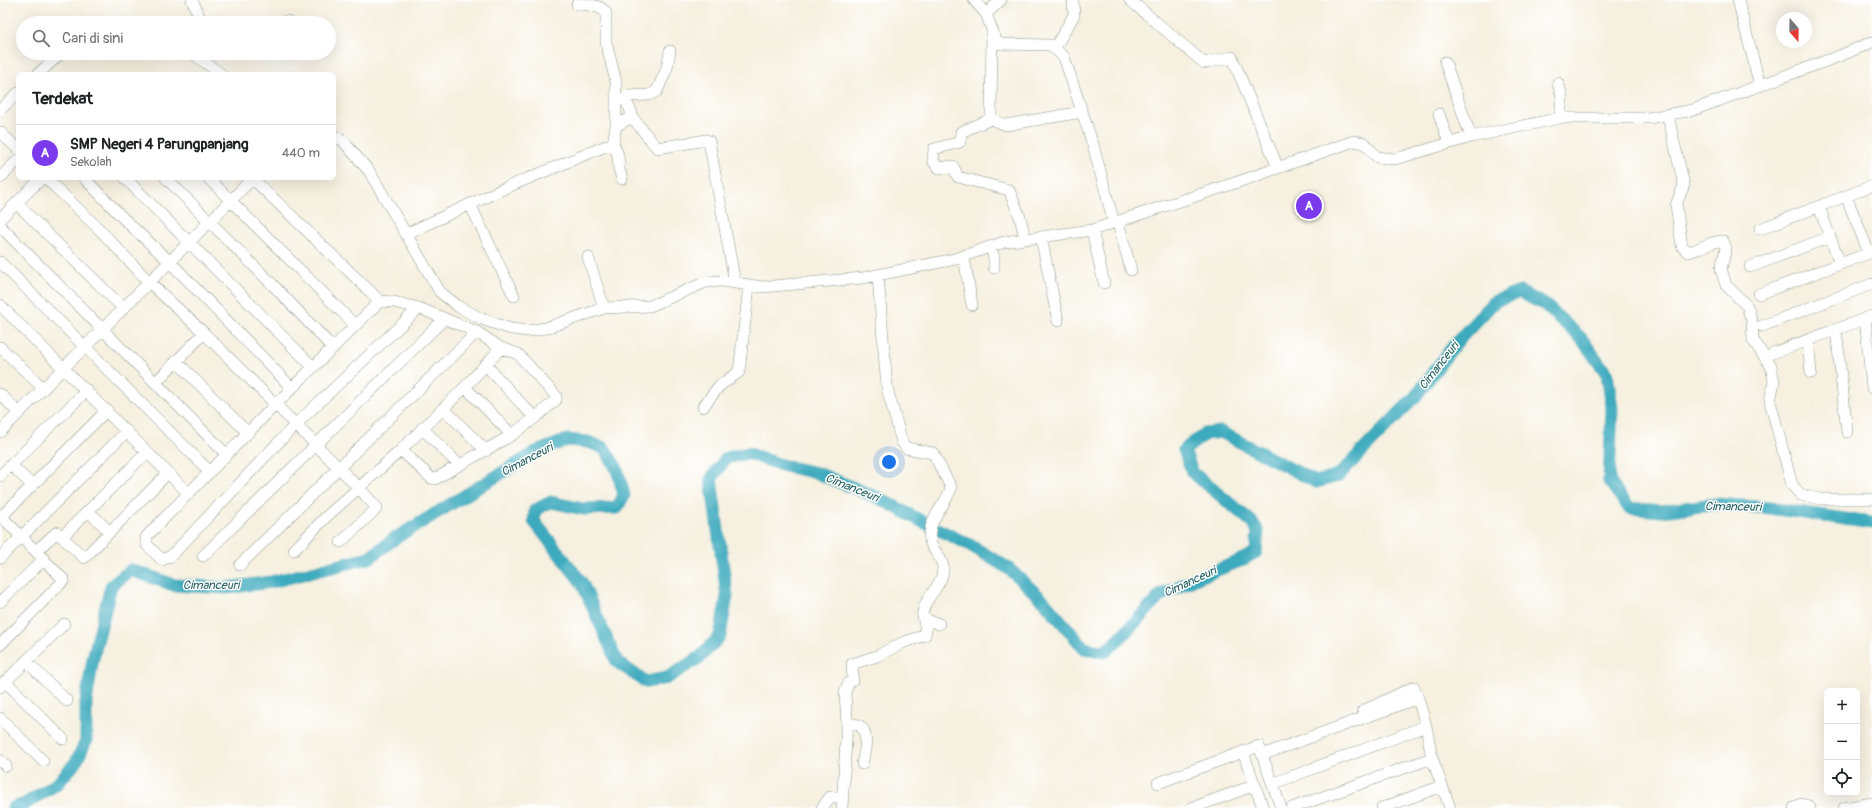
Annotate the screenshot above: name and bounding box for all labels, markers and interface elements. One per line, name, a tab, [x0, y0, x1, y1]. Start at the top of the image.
north arrow	[1776, 12, 1812, 48]
search box	[16, 16, 336, 60]
icon: search	[30, 27, 52, 49]
text: Cari di sini	[62, 29, 123, 48]
text: Terdekat	[32, 88, 93, 109]
text: SMP Negeri 4 Parungpanjang	[70, 135, 249, 154]
text: A	[41, 145, 49, 161]
text: 440 m	[282, 145, 320, 161]
text: Sekolah	[70, 154, 112, 170]
pin: A	[1296, 191, 1322, 221]
water label: Cimanceuri	[1416, 338, 1463, 393]
water label: Cimanceuri	[499, 439, 557, 480]
your location	[879, 452, 899, 472]
water label: Cimanceuri	[823, 470, 883, 506]
water label: Cimanceuri	[1705, 499, 1763, 515]
water label: Cimanceuri	[1161, 563, 1220, 601]
water label: Cimanceuri	[183, 578, 241, 593]
map controls	[1824, 688, 1860, 796]
button: +	[1824, 688, 1860, 724]
button: −	[1824, 724, 1860, 760]
button: locate	[1824, 760, 1860, 796]

